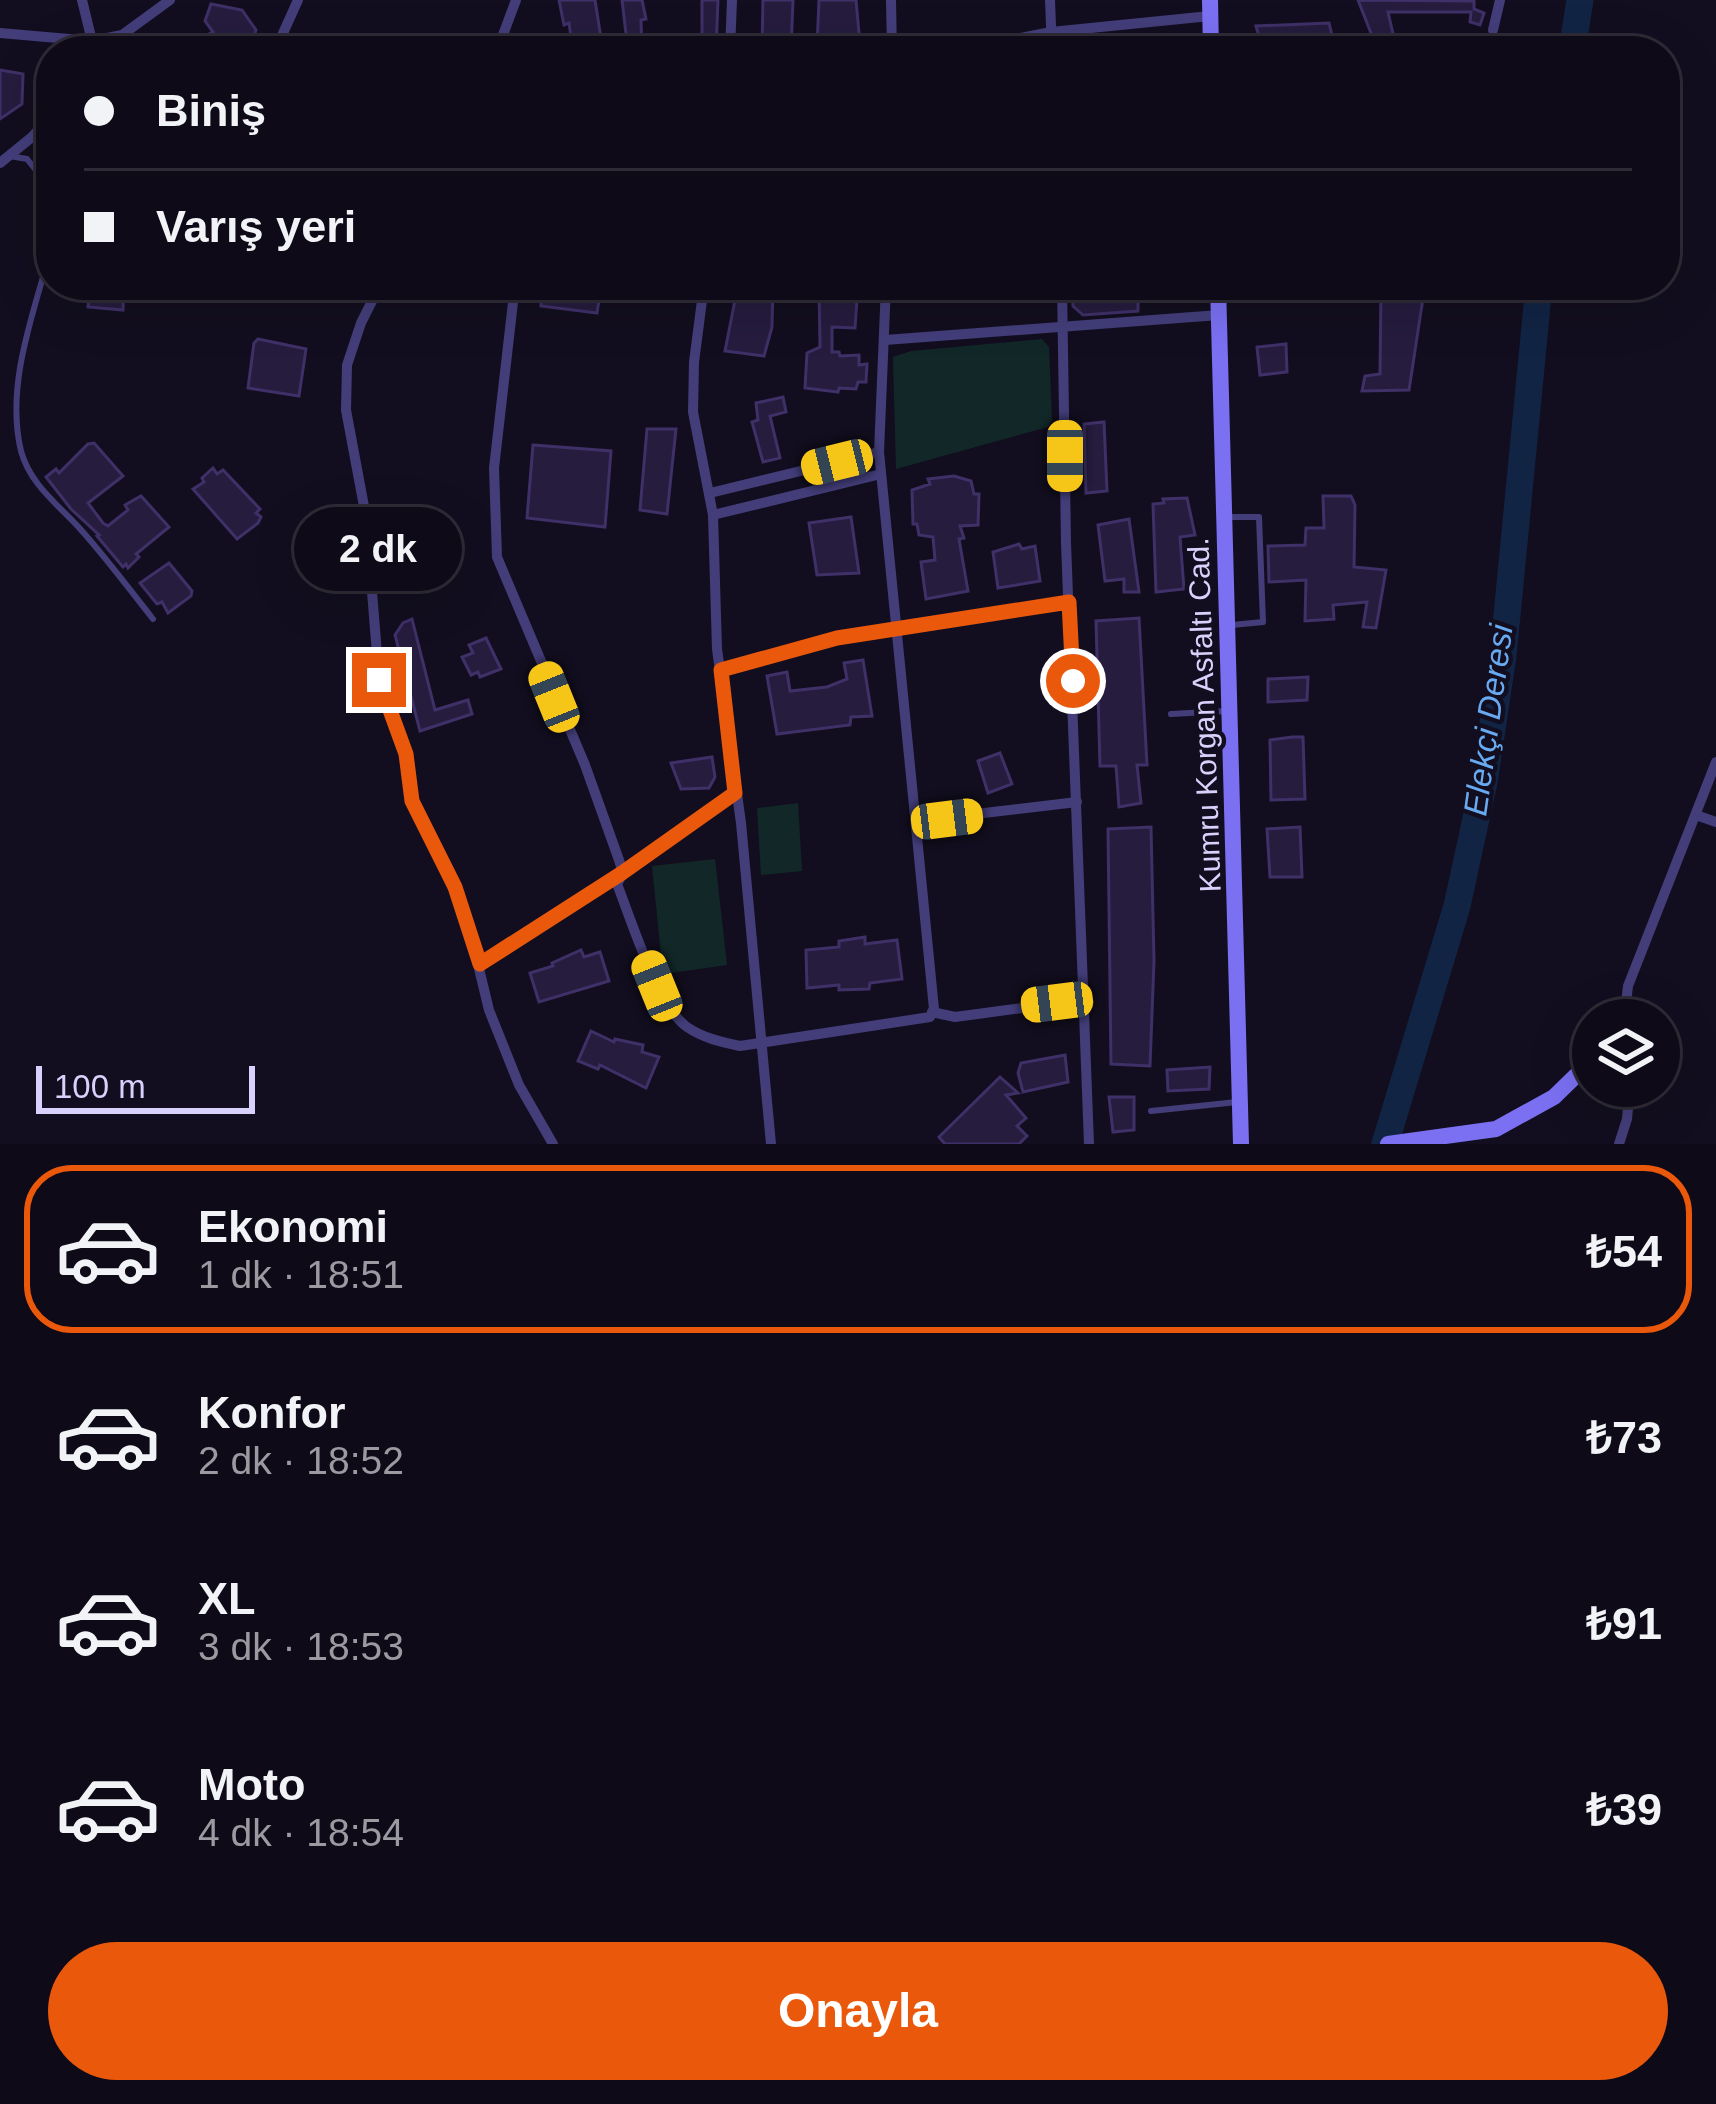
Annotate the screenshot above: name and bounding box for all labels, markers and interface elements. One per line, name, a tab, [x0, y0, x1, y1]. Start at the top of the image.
text: Biniş	[156, 85, 266, 136]
text: Varış yeri	[156, 201, 356, 252]
car	[1047, 420, 1083, 492]
car	[798, 436, 876, 488]
callout: 2 dk	[295, 506, 463, 590]
text: 2 dk	[339, 527, 417, 570]
street label: Kumru Korgan Asfaltı Cad.	[1181, 537, 1227, 893]
water label: Elekçi Deresi	[1456, 620, 1520, 818]
route end	[352, 653, 406, 707]
route start	[1046, 654, 1100, 708]
car	[524, 657, 584, 737]
car	[909, 797, 985, 841]
car	[627, 946, 687, 1026]
car	[1019, 980, 1095, 1024]
map controls	[1572, 999, 1680, 1107]
button: layers	[1572, 999, 1680, 1107]
scale bar	[36, 1060, 255, 1113]
text: 100 m	[54, 1068, 146, 1105]
icon: car	[54, 1195, 162, 1303]
text: Ekonomi	[198, 1201, 388, 1252]
text: ₺54	[1586, 1226, 1662, 1277]
text: 1 dk · 18:51	[198, 1253, 404, 1296]
icon: car	[54, 1381, 162, 1489]
text: Konfor	[198, 1387, 345, 1438]
text: ₺73	[1586, 1412, 1662, 1463]
text: 2 dk · 18:52	[198, 1439, 404, 1482]
icon: car	[54, 1567, 162, 1675]
text: XL	[198, 1573, 256, 1624]
text: ₺91	[1586, 1598, 1662, 1649]
text: 3 dk · 18:53	[198, 1625, 404, 1668]
icon: car	[54, 1753, 162, 1861]
text: Moto	[198, 1759, 305, 1810]
text: ₺39	[1586, 1784, 1662, 1835]
text: 4 dk · 18:54	[198, 1811, 404, 1854]
button: Onayla	[48, 1942, 1668, 2080]

